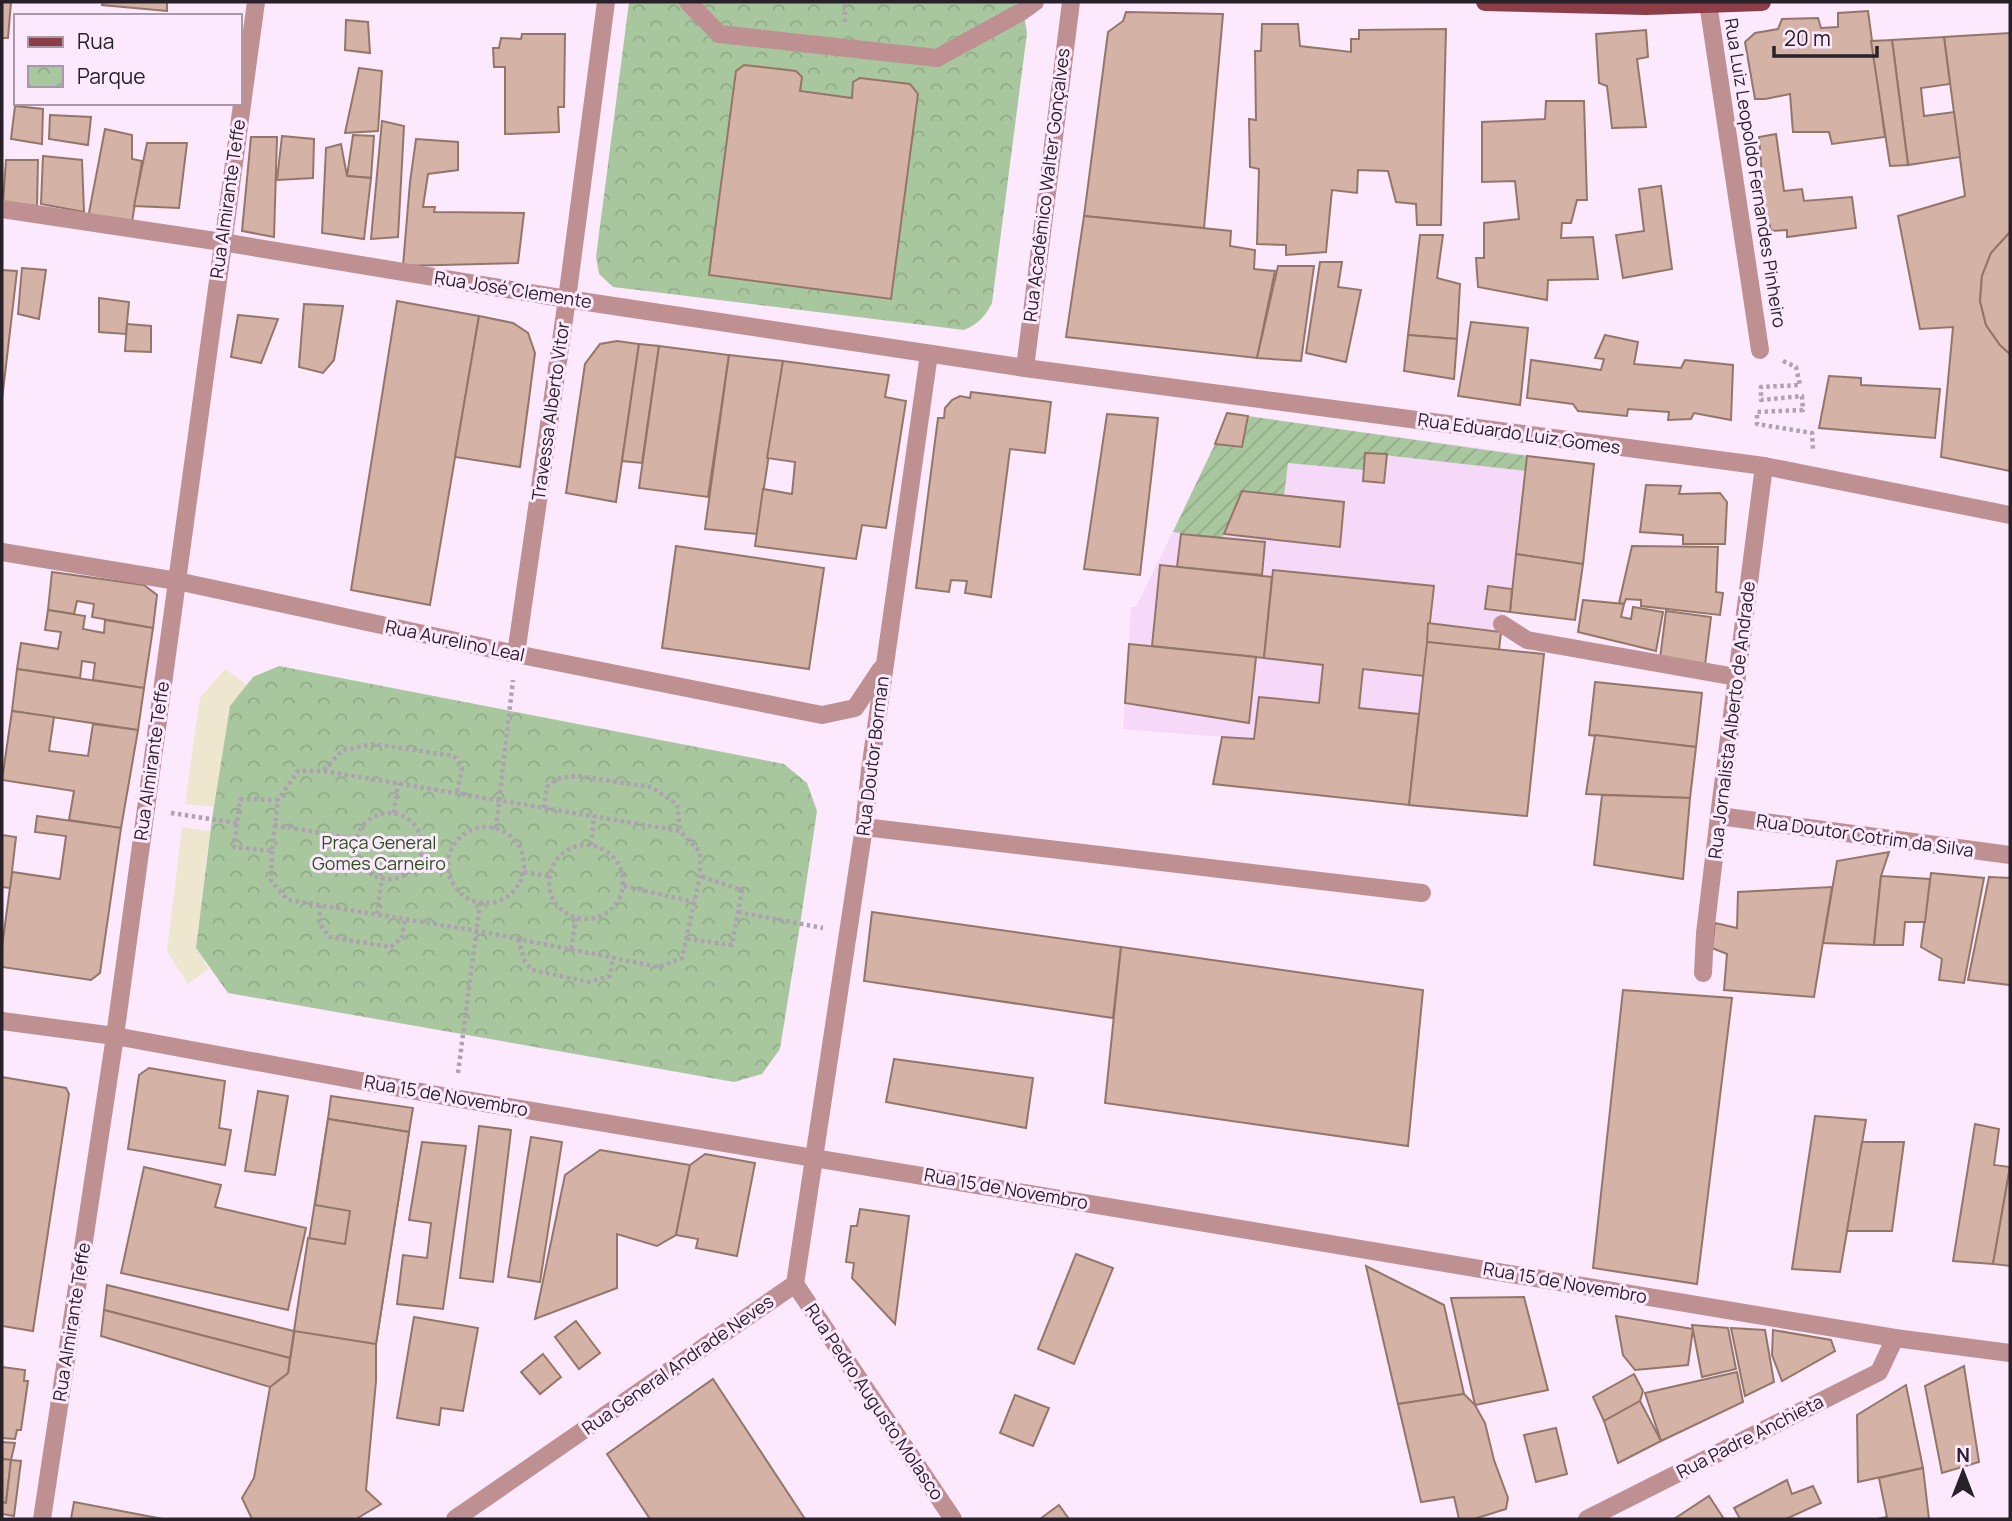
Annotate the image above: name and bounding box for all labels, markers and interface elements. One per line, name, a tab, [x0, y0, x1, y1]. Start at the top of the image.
legend	[14, 14, 242, 105]
scale bar	[1774, 14, 1877, 58]
street label: Rua Luiz Leopoldo Fernandes Pinheiro	[1720, 16, 1792, 329]
text: 20 m	[1784, 24, 1831, 52]
text: Rua	[77, 27, 114, 55]
street label: Rua Acadêmico Walter Gonçalves	[1017, 47, 1075, 323]
text: Parque	[77, 62, 146, 90]
street label: Rua Almirante Teffe	[204, 118, 250, 280]
street label: Rua José Clemente	[433, 265, 594, 313]
street label: Travessa Alberto Vitor	[526, 319, 575, 502]
street label: Rua Eduardo Luiz Gomes	[1416, 407, 1622, 459]
street label: Rua Jornalista Alberto de Andrade	[1702, 580, 1760, 860]
street label: Rua Aurelino Leal	[383, 614, 527, 666]
street label: Rua Doutor Borman	[850, 675, 894, 837]
street label: Rua Almirante Teffe	[128, 680, 174, 842]
street label: Rua Doutor Cotrim da Silva	[1755, 808, 1975, 862]
park label: Praça General Gomes Carneiro	[312, 830, 446, 875]
street label: Rua 15 de Novembro	[362, 1069, 530, 1121]
street label: Rua 15 de Novembro	[922, 1162, 1090, 1214]
street label: Rua Almirante Teffe	[47, 1241, 95, 1403]
street label: Rua 15 de Novembro	[1481, 1256, 1649, 1308]
street label: Rua General Andrade Neves	[577, 1289, 778, 1440]
street label: Rua Pedro Augusto Molasco	[800, 1299, 950, 1504]
street label: Rua Padre Anchieta	[1672, 1389, 1827, 1484]
north arrow	[1928, 1437, 1998, 1507]
text: N	[1956, 1442, 1970, 1468]

